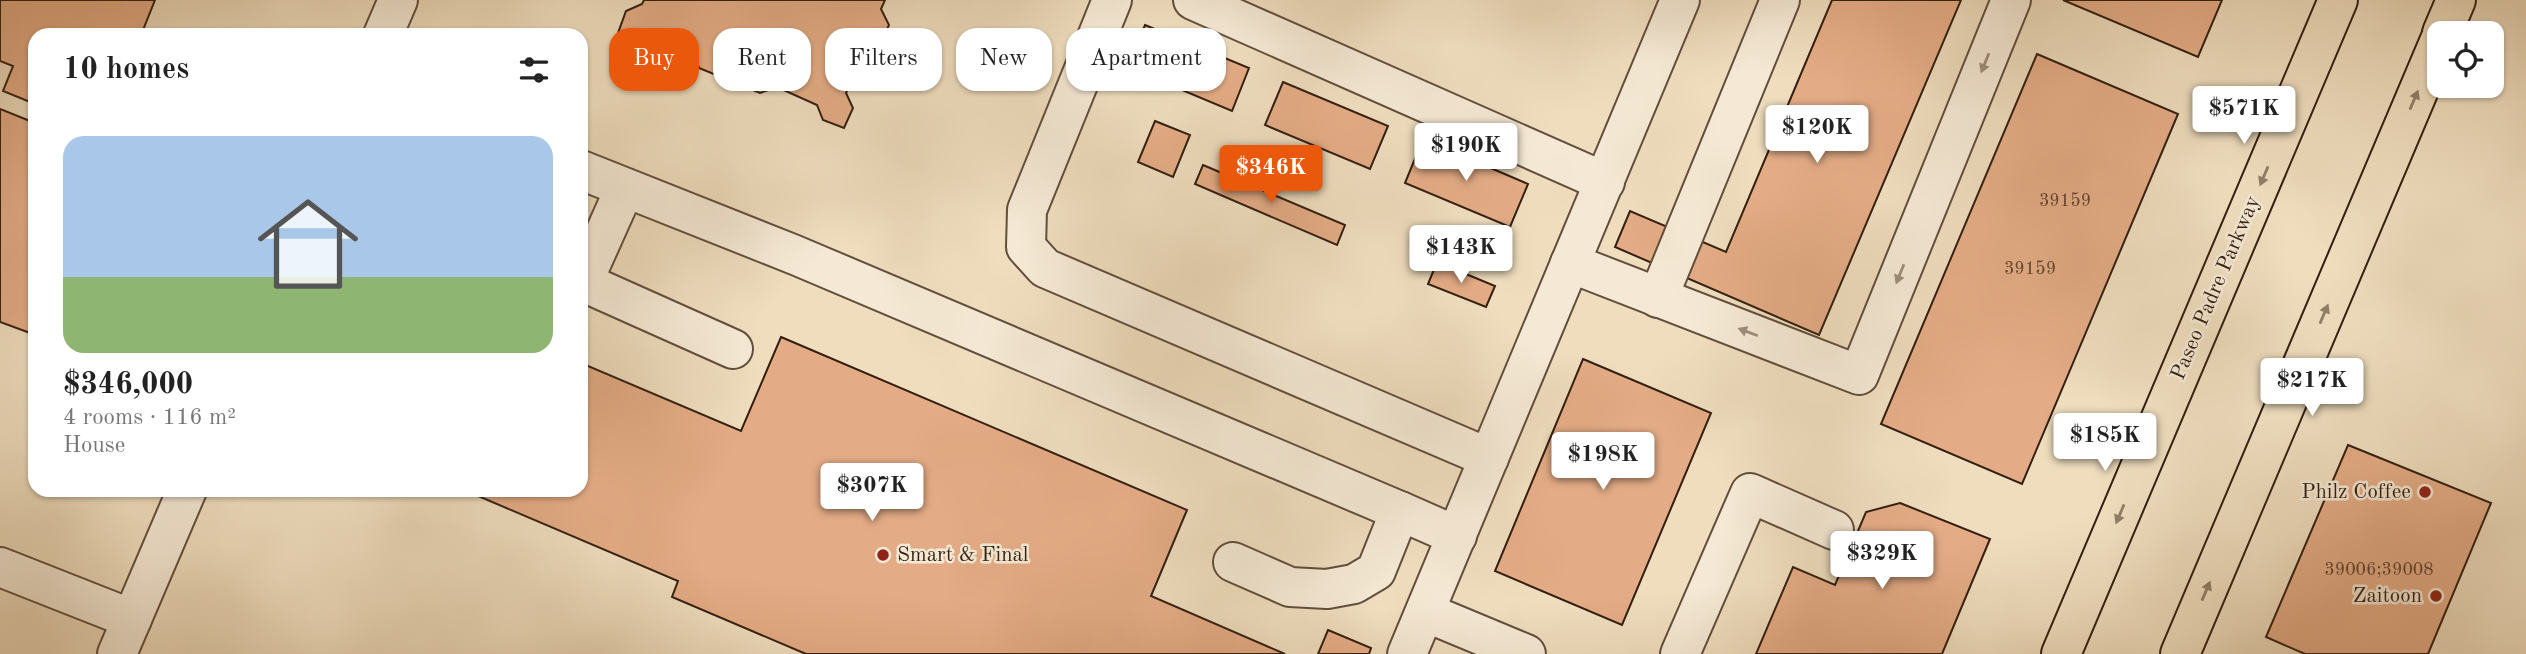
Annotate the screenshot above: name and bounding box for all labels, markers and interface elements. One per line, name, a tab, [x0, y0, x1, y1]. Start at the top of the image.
map controls	[2427, 21, 2504, 98]
button: locate	[2427, 21, 2504, 98]
chip: Buy	[609, 28, 699, 91]
chip: Rent	[713, 28, 811, 91]
chip: Filters	[825, 28, 942, 91]
chip: New	[956, 28, 1052, 91]
chip: Apartment	[1066, 28, 1226, 91]
icon: filters	[515, 51, 553, 89]
one-way arrow	[1980, 53, 1991, 74]
text: 10 homes	[63, 55, 189, 85]
pin: $571K	[2195, 86, 2293, 146]
one-way arrow	[2408, 90, 2420, 110]
text: $571K	[2208, 97, 2280, 120]
pin: $120K	[1768, 106, 1866, 165]
text: $120K	[1781, 116, 1853, 139]
pin: $190K	[1417, 124, 1515, 183]
text: $190K	[1430, 134, 1502, 157]
pin: $346K	[1222, 146, 1320, 205]
text: $346K	[1235, 156, 1307, 179]
one-way arrow	[2258, 165, 2269, 186]
icon: home	[245, 181, 371, 307]
house number: 39159	[2039, 192, 2091, 210]
street label: Paseo Padre Parkway	[2168, 193, 2264, 383]
pin: $143K	[1412, 226, 1510, 285]
text: $143K	[1425, 236, 1497, 259]
house number: 39159	[2004, 260, 2056, 278]
one-way arrow	[1894, 264, 1905, 285]
one-way arrow	[2318, 303, 2329, 324]
one-way arrow	[1737, 326, 1758, 337]
pin: $217K	[2263, 358, 2361, 418]
text: $217K	[2276, 369, 2348, 392]
text: $346,000	[63, 370, 193, 400]
text: 4 rooms · 116 m²	[63, 406, 236, 429]
pin: $185K	[2056, 414, 2154, 473]
text: $185K	[2069, 424, 2141, 447]
pin: $198K	[1554, 433, 1652, 492]
text: House	[63, 434, 125, 457]
text: $198K	[1567, 443, 1639, 466]
pin: $307K	[823, 463, 921, 523]
text: $307K	[836, 474, 908, 497]
place label: Philz Coffee	[2301, 482, 2411, 503]
marker: Philz Coffee	[2417, 484, 2433, 500]
one-way arrow	[2114, 504, 2126, 524]
pin: $329K	[1833, 532, 1931, 591]
text: $329K	[1846, 542, 1918, 565]
place label: Smart & Final	[897, 545, 1029, 566]
marker: Smart & Final	[875, 547, 891, 563]
house number: 39006;39008	[2324, 561, 2434, 579]
one-way arrow	[2200, 581, 2212, 601]
place label: Zaitoon	[2353, 586, 2422, 607]
marker: Zaitoon	[2428, 588, 2444, 604]

